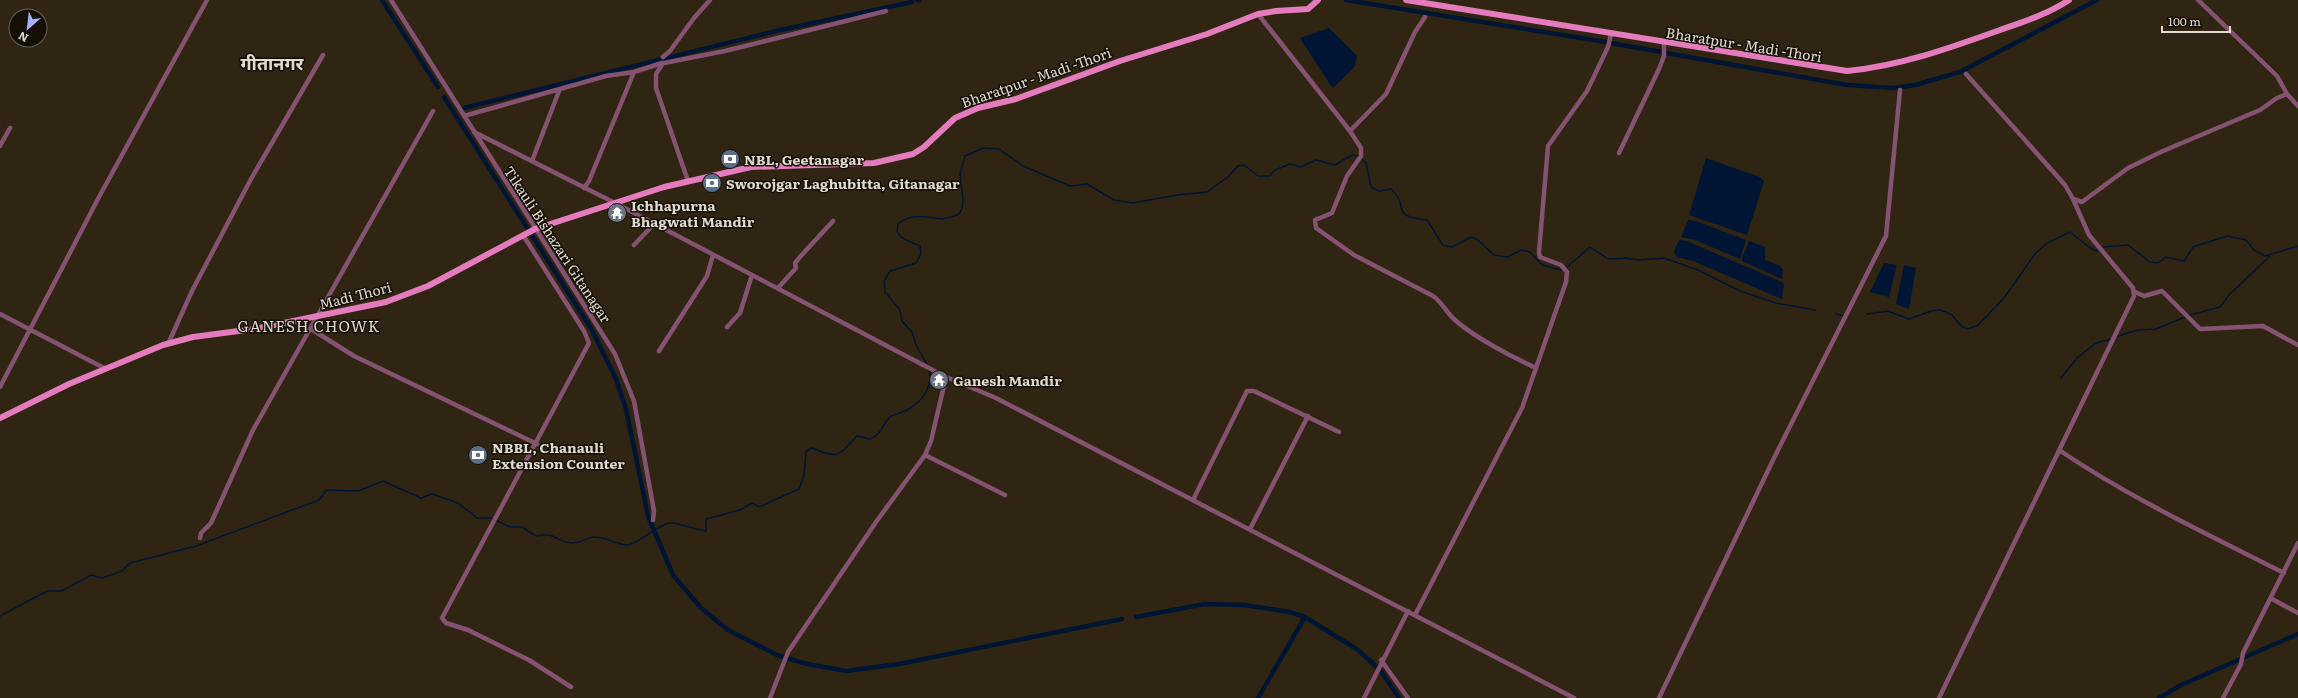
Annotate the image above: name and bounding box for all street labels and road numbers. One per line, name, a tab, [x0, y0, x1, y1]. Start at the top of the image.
street label: Bharatpur - Madi -Thori	[1665, 22, 1824, 66]
street label: Bharatpur - Madi -Thori	[958, 42, 1114, 112]
street label: Tikauli Bishazari Gitanagar	[500, 162, 616, 327]
street label: Madi Thori	[317, 276, 394, 314]

